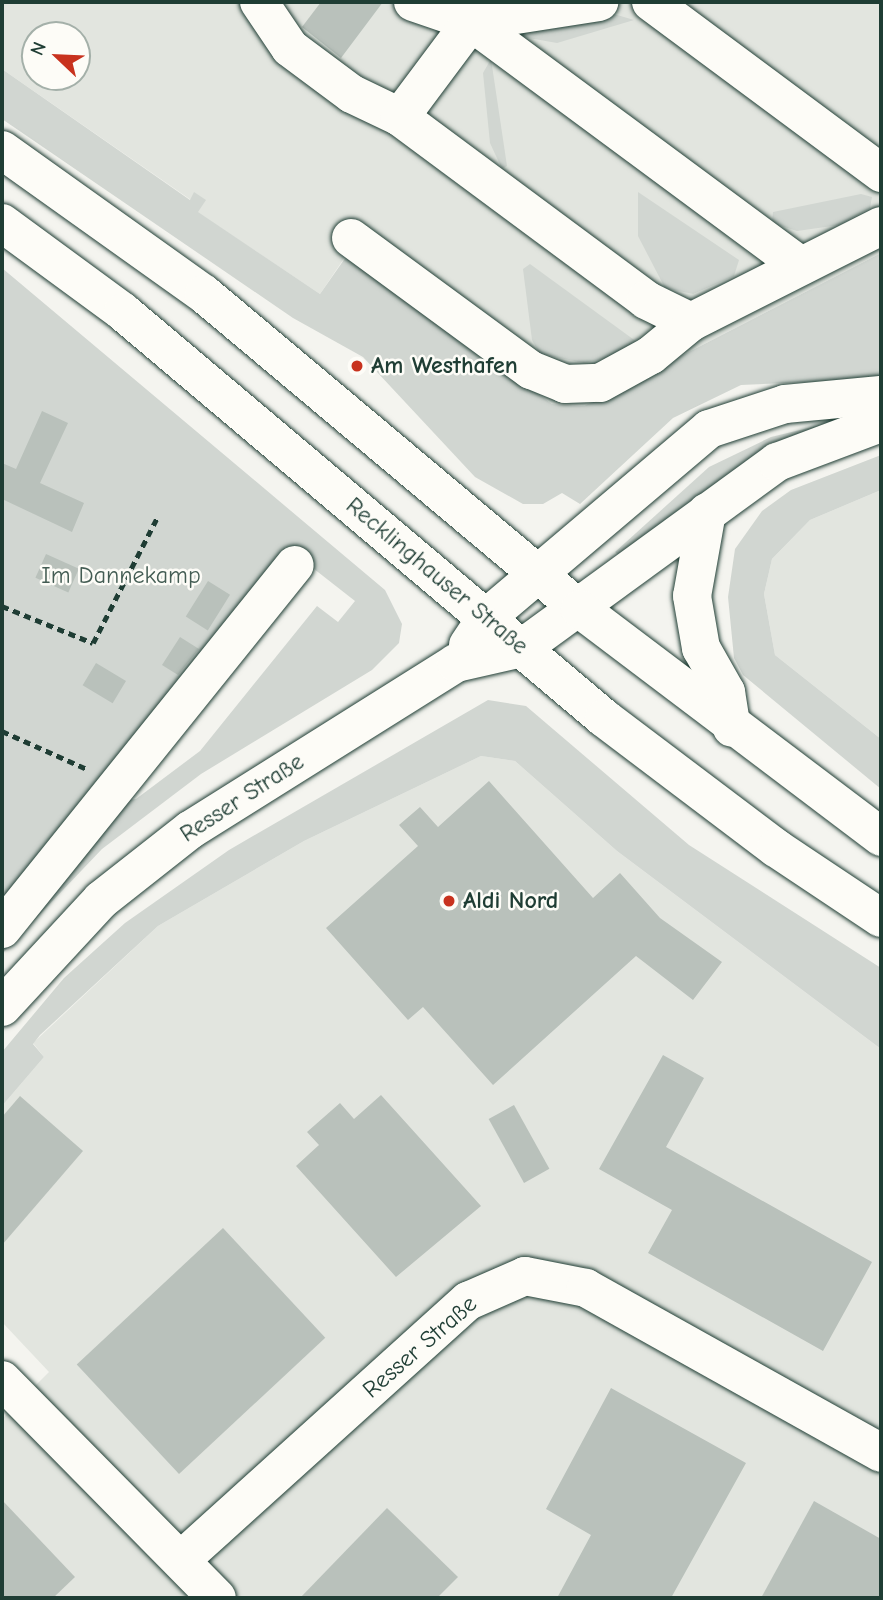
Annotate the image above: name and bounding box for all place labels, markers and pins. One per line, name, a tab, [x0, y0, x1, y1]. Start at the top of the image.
place label: Am Westhafen	[371, 352, 518, 380]
marker: Am Westhafen	[349, 358, 365, 374]
place label: Aldi Nord	[463, 887, 558, 915]
marker: Aldi Nord	[441, 893, 457, 909]

